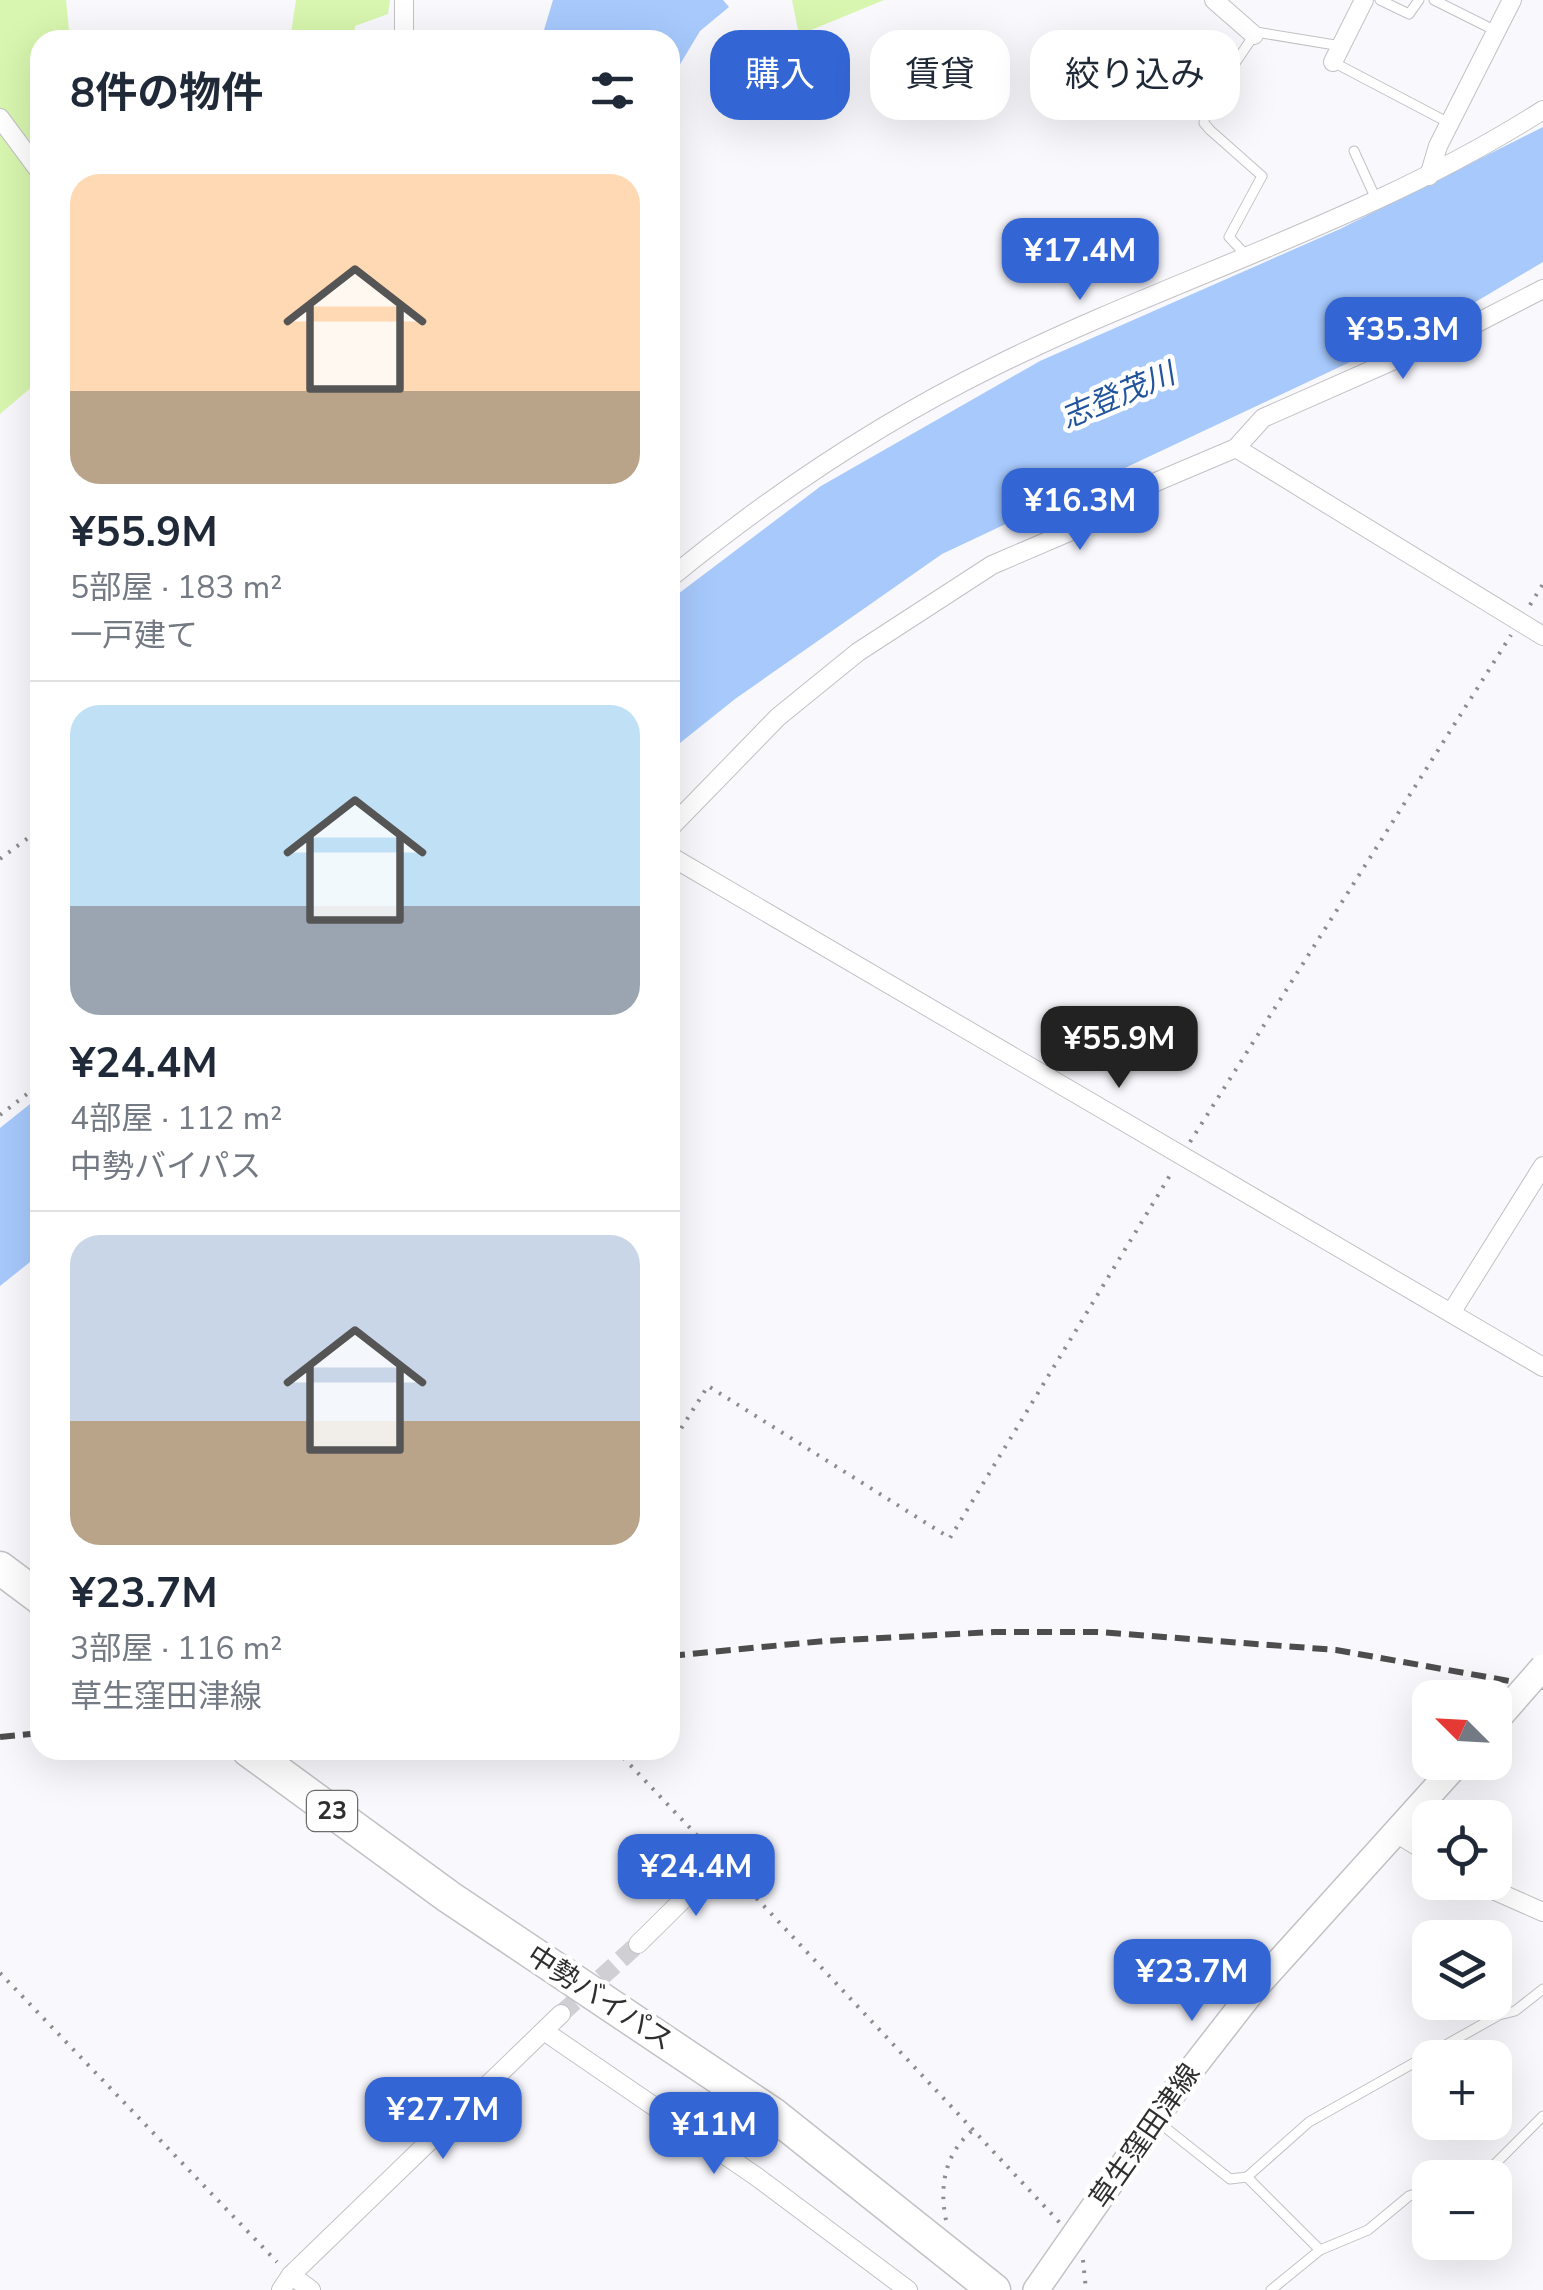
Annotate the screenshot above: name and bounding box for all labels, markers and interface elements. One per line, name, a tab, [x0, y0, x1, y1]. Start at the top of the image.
chip: 購入	[710, 30, 850, 120]
chip: 賃貸	[870, 30, 1010, 120]
chip: 絞り込み	[1030, 30, 1240, 120]
icon: filters	[585, 63, 640, 118]
text: 8件の物件	[70, 65, 263, 122]
pin: ¥17.4M	[999, 218, 1161, 303]
text: ¥17.4M	[1024, 229, 1136, 272]
icon: home	[265, 239, 445, 419]
pin: ¥35.3M	[1322, 297, 1484, 382]
text: ¥35.3M	[1347, 308, 1459, 351]
water label: 志登茂川	[1055, 353, 1184, 438]
pin: ¥16.3M	[999, 468, 1161, 553]
text: ¥16.3M	[1024, 479, 1136, 522]
text: ¥55.9M	[70, 504, 218, 561]
text: 5部屋 · 183 m²	[70, 566, 282, 609]
text: 一戸建て	[70, 614, 198, 657]
icon: home	[265, 770, 445, 950]
pin: ¥55.9M	[1038, 1006, 1200, 1091]
text: ¥55.9M	[1063, 1017, 1175, 1060]
text: ¥24.4M	[70, 1035, 218, 1092]
text: 4部屋 · 112 m²	[70, 1097, 282, 1140]
text: 中勢バイパス	[70, 1145, 261, 1188]
icon: home	[265, 1300, 445, 1480]
text: ¥23.7M	[70, 1565, 218, 1622]
text: 3部屋 · 116 m²	[70, 1627, 282, 1670]
text: 草生窪田津線	[70, 1675, 262, 1718]
north arrow	[1412, 1680, 1512, 1780]
map controls	[1412, 1680, 1512, 2260]
road number: 23	[307, 1791, 357, 1831]
button: locate	[1412, 1800, 1512, 1900]
pin: ¥24.4M	[615, 1834, 777, 1919]
text: ¥24.4M	[640, 1845, 752, 1888]
button: layers	[1412, 1920, 1512, 2020]
street label: 中勢バイパス	[519, 1936, 681, 2060]
pin: ¥23.7M	[1111, 1939, 1273, 2024]
text: ¥23.7M	[1136, 1950, 1248, 1993]
button: +	[1412, 2040, 1512, 2140]
street label: 草生窪田津線	[1081, 2056, 1209, 2216]
pin: ¥27.7M	[362, 2077, 524, 2162]
text: ¥27.7M	[387, 2088, 499, 2131]
pin: ¥11M	[655, 2092, 773, 2177]
text: ¥11M	[671, 2103, 757, 2146]
button: −	[1412, 2160, 1512, 2260]

